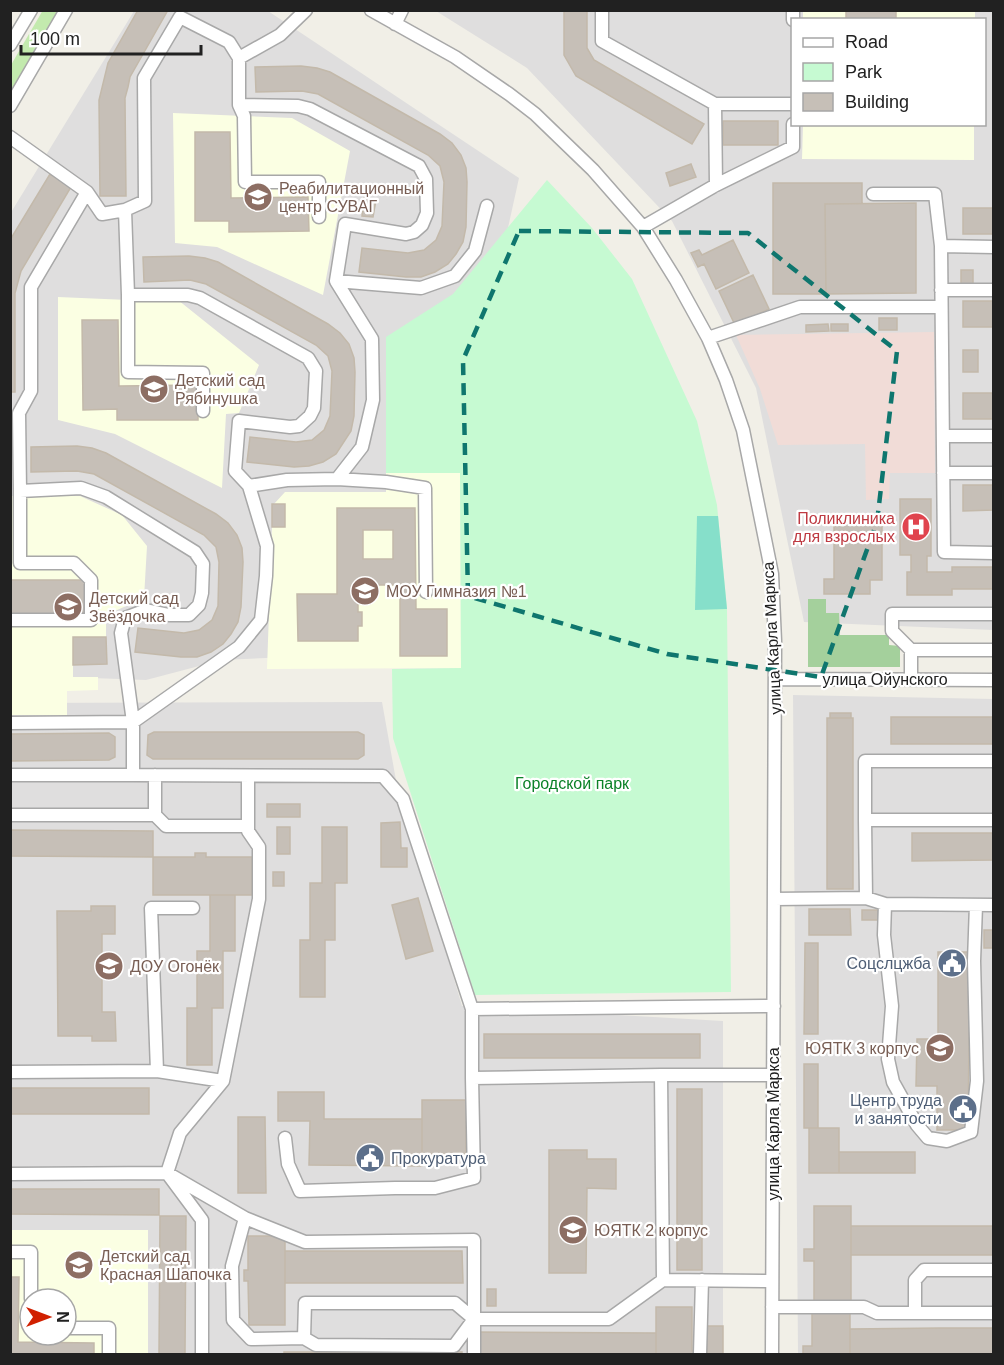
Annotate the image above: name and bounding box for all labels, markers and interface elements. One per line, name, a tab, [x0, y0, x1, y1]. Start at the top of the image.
scale bar	[21, 18, 201, 56]
legend	[791, 18, 986, 126]
text: 100 m	[30, 29, 80, 49]
text: Road	[845, 32, 888, 52]
text: Park	[845, 62, 883, 82]
text: Building	[845, 92, 909, 112]
place label: Реабилитационный центр СУВАГ	[279, 180, 424, 215]
school or university icon: Реабилитационный центр СУВАГ	[242, 181, 274, 213]
place label: Детский сад Рябинушка	[175, 372, 266, 407]
school or university icon: Детский сад Рябинушка	[138, 373, 170, 405]
place label: Поликлиника для взрослых	[793, 510, 895, 545]
hospital icon: Поликлиника для взрослых	[900, 511, 932, 543]
street label: улица Карла Маркса	[760, 561, 784, 715]
school or university icon: МОУ Гимназия №1	[349, 575, 381, 607]
place label: МОУ Гимназия №1	[386, 583, 527, 600]
place label: Детский сад Звёздочка	[89, 590, 180, 625]
school or university icon: Детский сад Звёздочка	[52, 591, 84, 623]
street label: улица Ойунского	[822, 671, 948, 688]
park label: Городской парк	[515, 775, 630, 792]
public building icon: Соцслцжба	[936, 947, 968, 979]
school or university icon: ДОУ Огонёк	[93, 950, 125, 982]
place label: Соцслцжба	[846, 955, 931, 972]
place label: ДОУ Огонёк	[130, 958, 220, 975]
school or university icon: ЮЯТК 3 корпус	[924, 1032, 956, 1064]
place label: ЮЯТК 3 корпус	[805, 1040, 919, 1057]
street label: улица Карла Маркса	[765, 1047, 782, 1201]
place label: Центр труда и занятости	[850, 1092, 942, 1127]
public building icon: Центр труда и занятости	[947, 1093, 979, 1125]
public building icon: Прокуратура	[354, 1142, 386, 1174]
place label: Прокуратура	[391, 1150, 486, 1167]
school or university icon: ЮЯТК 2 корпус	[557, 1214, 589, 1246]
place label: ЮЯТК 2 корпус	[594, 1222, 708, 1239]
place label: Детский сад Красная Шапочка	[100, 1248, 231, 1283]
school or university icon: Детский сад Красная Шапочка	[63, 1249, 95, 1281]
north arrow	[18, 1287, 78, 1347]
text: N	[54, 1311, 71, 1323]

